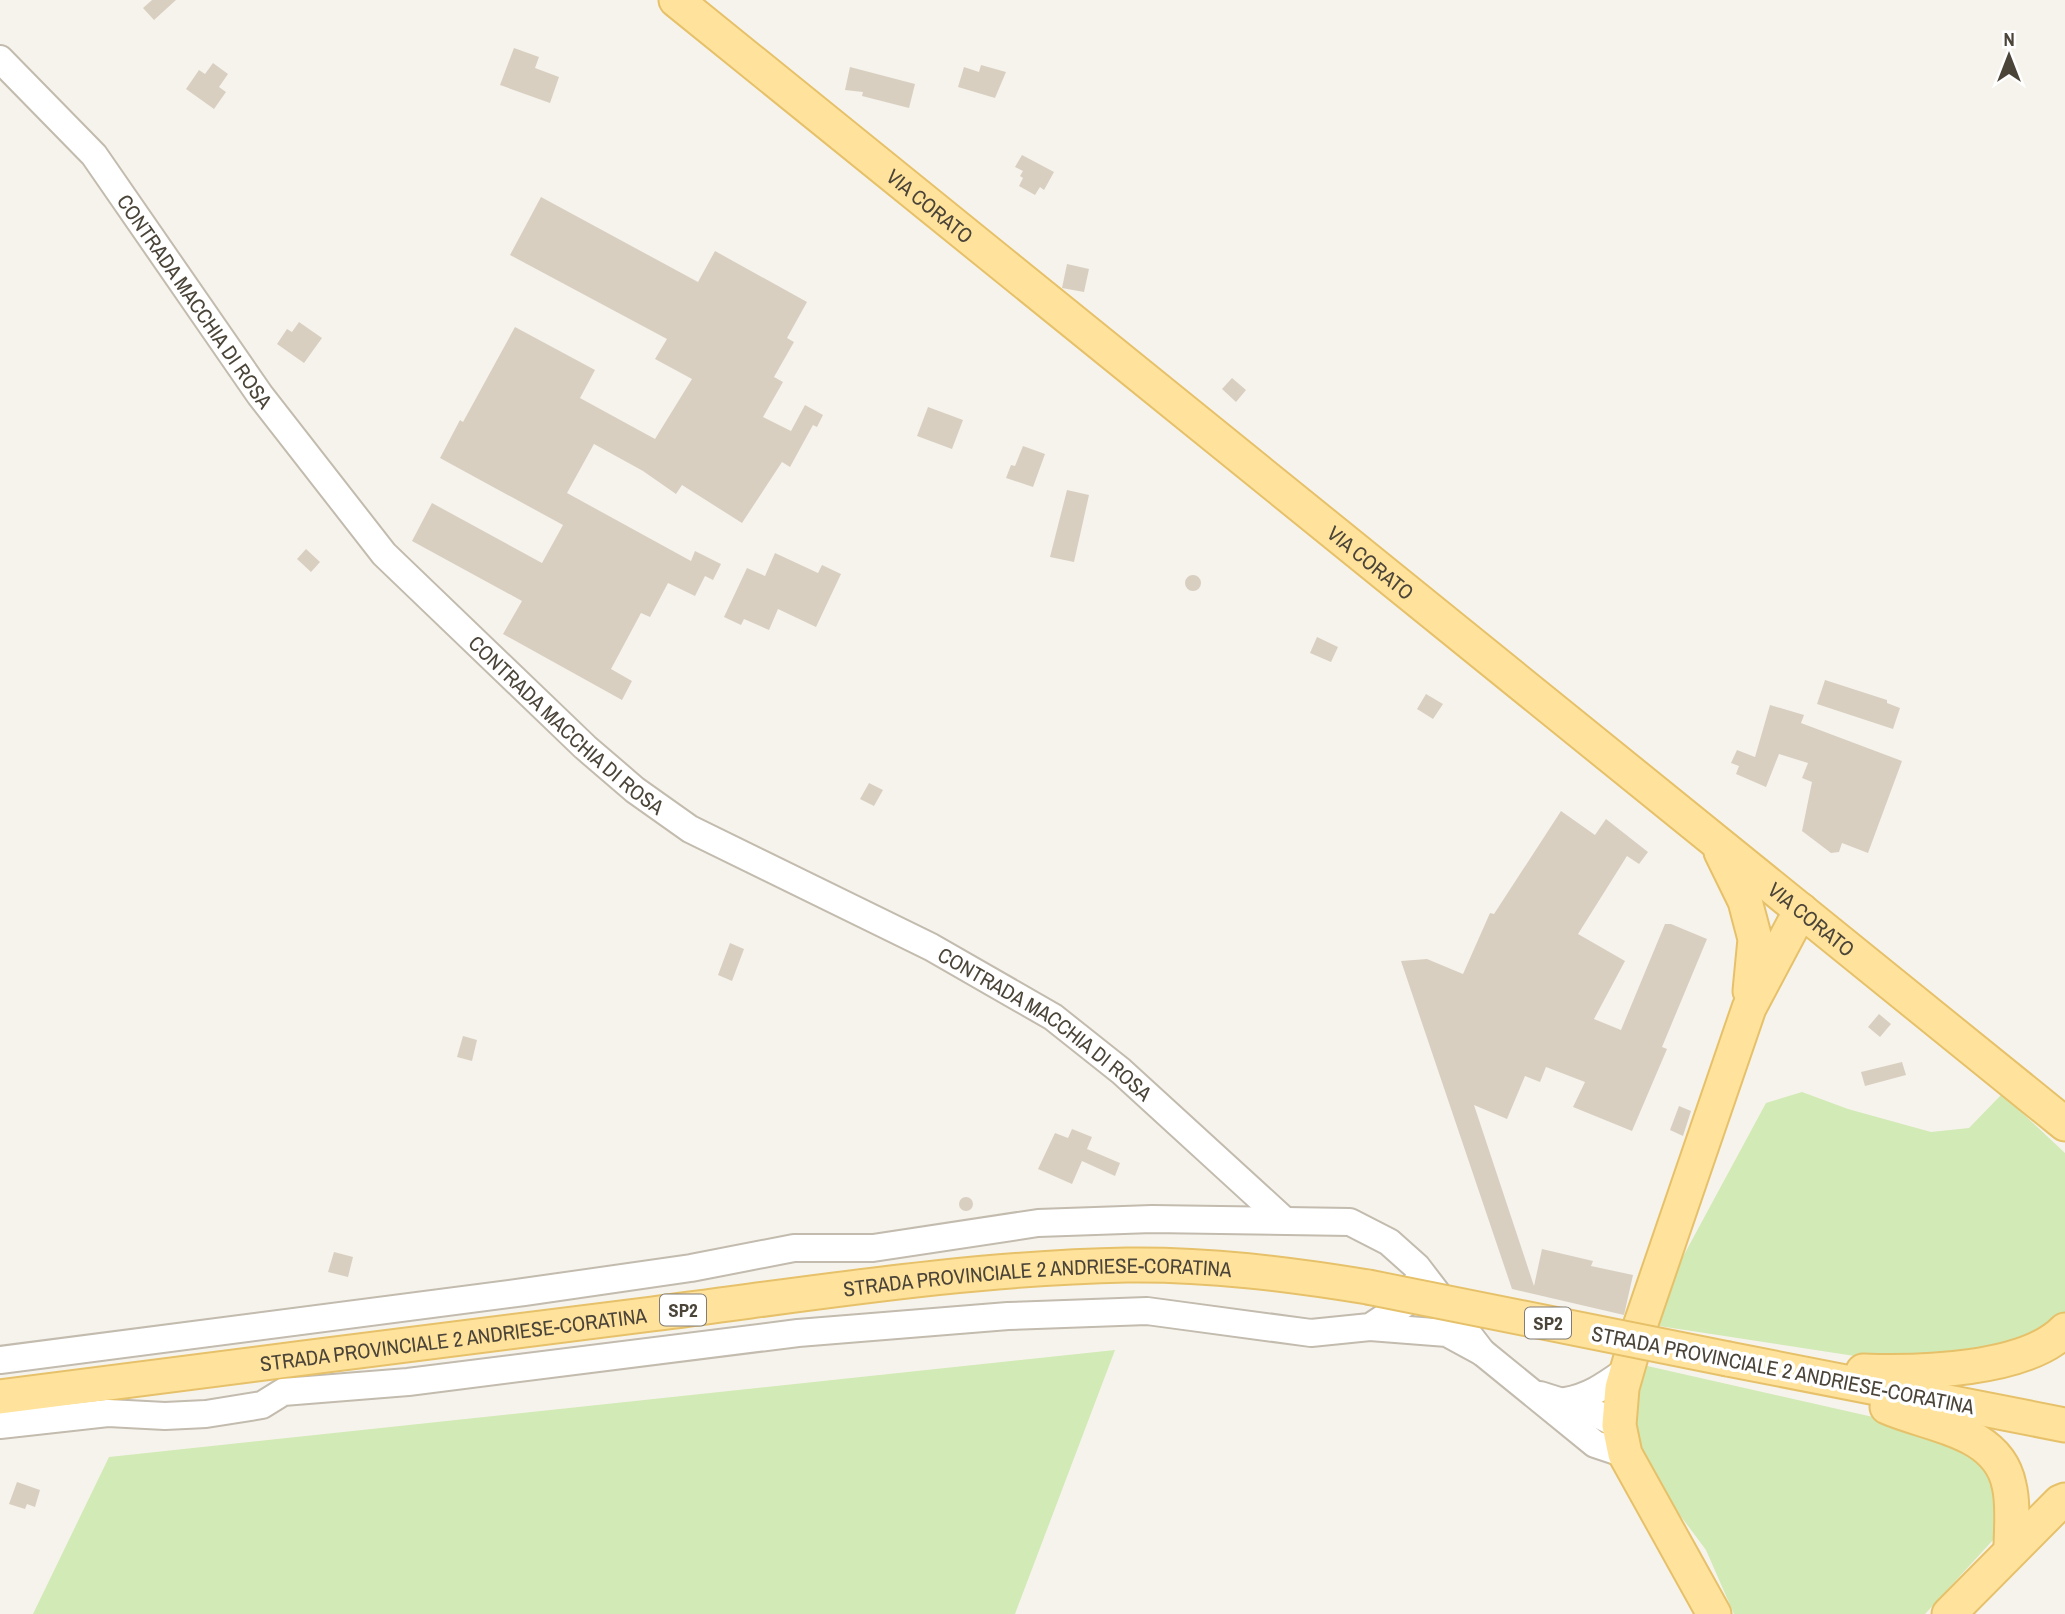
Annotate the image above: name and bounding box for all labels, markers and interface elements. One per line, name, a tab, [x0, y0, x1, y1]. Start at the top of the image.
north arrow	[1974, 21, 2044, 91]
text: N	[2003, 26, 2015, 52]
street label: VIA CORATO	[881, 162, 980, 250]
street label: CONTRADA MACCHIA DI ROSA	[111, 188, 280, 415]
street label: VIA CORATO	[1321, 518, 1420, 606]
street label: CONTRADA MACCHIA DI ROSA	[463, 629, 671, 821]
street label: VIA CORATO	[1762, 875, 1861, 963]
street label: CONTRADA MACCHIA DI ROSA	[933, 940, 1159, 1107]
street label: STRADA PROVINCIALE 2 ANDRIESE-CORATINA	[842, 1250, 1233, 1303]
road number: SP2	[660, 1294, 706, 1326]
street label: STRADA PROVINCIALE 2 ANDRIESE-CORATINA	[258, 1300, 649, 1378]
road number: SP2	[1525, 1308, 1571, 1338]
street label: STRADA PROVINCIALE 2 ANDRIESE-CORATINA	[1589, 1319, 1977, 1421]

